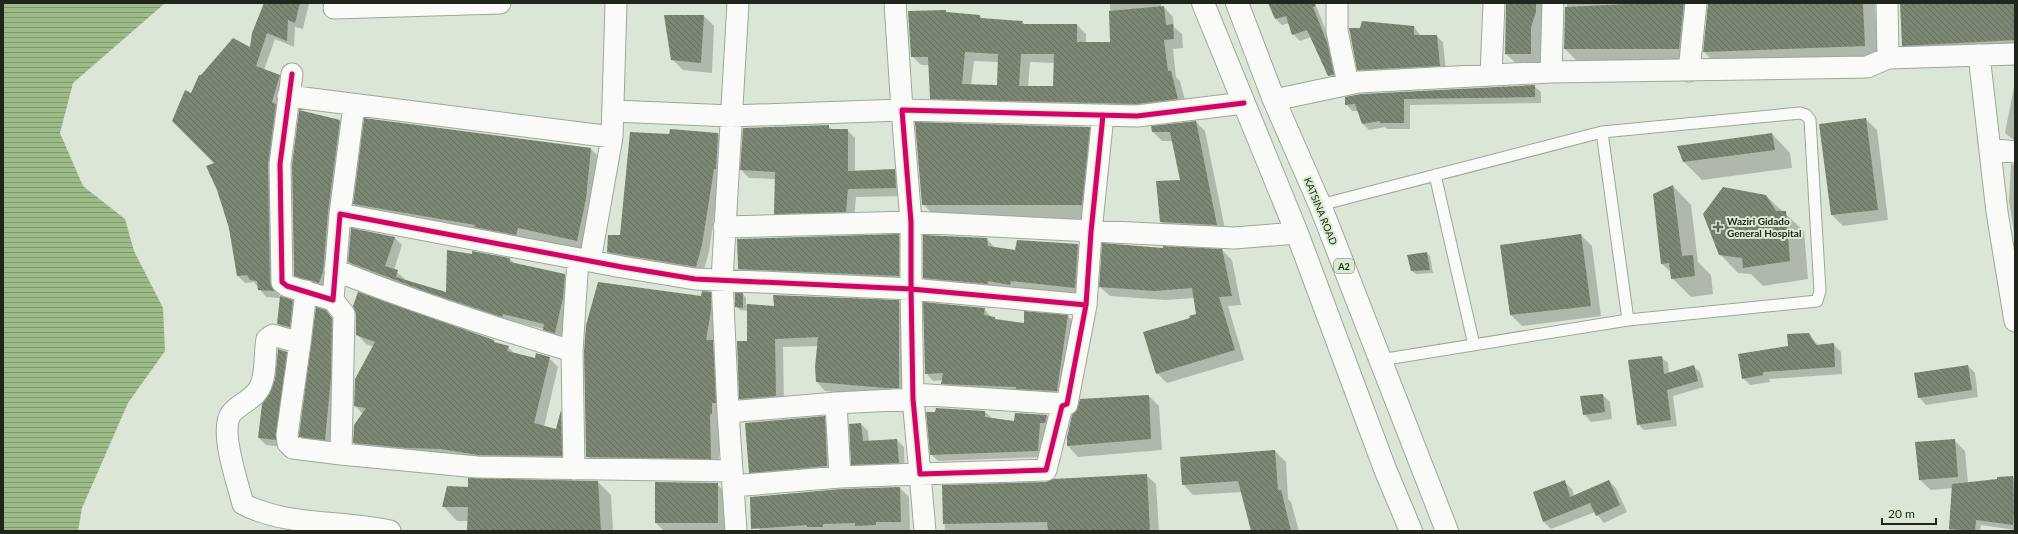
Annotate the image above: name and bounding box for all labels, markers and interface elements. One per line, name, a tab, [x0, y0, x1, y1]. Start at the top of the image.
street label: KATSINA ROAD	[1302, 175, 1340, 247]
place label: Waziri Gidado General Hospital	[1727, 215, 1801, 239]
marker: Waziri Gidado General Hospital	[1712, 221, 1724, 233]
road number: A2	[1334, 259, 1354, 273]
scale bar	[1882, 500, 1936, 526]
text: 20 m	[1888, 506, 1915, 521]

